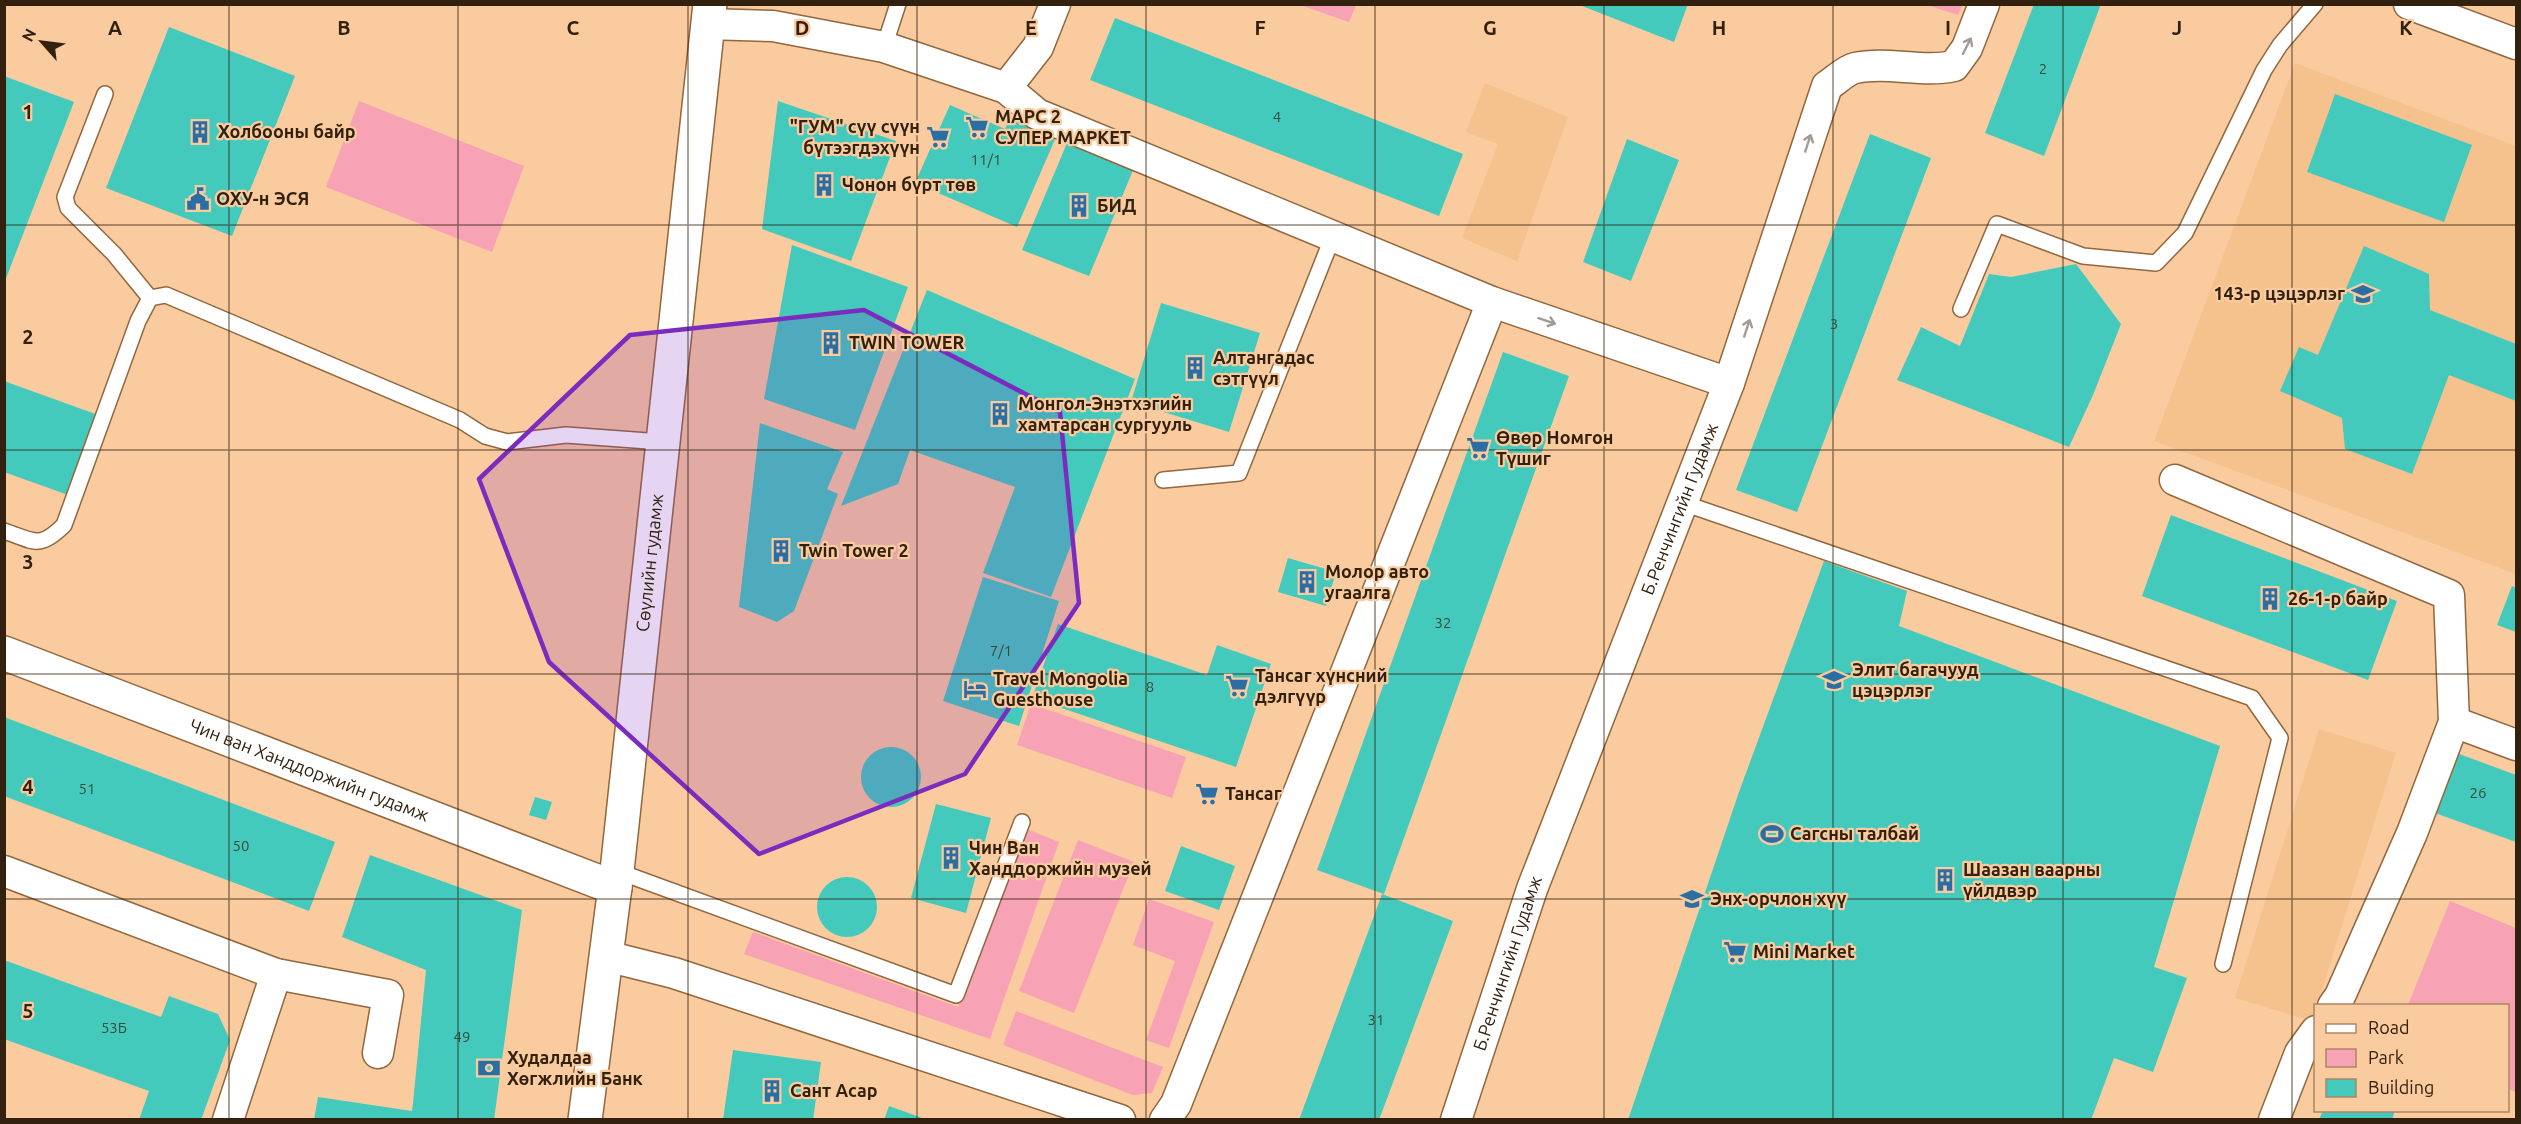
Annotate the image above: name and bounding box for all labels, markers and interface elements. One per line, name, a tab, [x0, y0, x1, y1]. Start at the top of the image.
north arrow	[12, 12, 72, 72]
text: A	[108, 16, 122, 39]
text: B	[337, 16, 351, 39]
text: C	[567, 16, 580, 39]
text: D	[795, 16, 809, 39]
text: E	[1025, 16, 1037, 39]
text: F	[1254, 16, 1266, 39]
text: G	[1483, 16, 1497, 39]
text: H	[1712, 16, 1726, 39]
text: I	[1945, 16, 1951, 39]
text: J	[2172, 16, 2182, 39]
text: K	[2399, 16, 2413, 39]
text: N	[18, 25, 40, 44]
one-way arrow	[1961, 37, 1973, 55]
house number: 2	[2039, 60, 2047, 77]
text: 1	[22, 100, 34, 123]
place label: МАРС 2 СУПЕР МАРКЕТ	[995, 106, 1131, 147]
house number: 4	[1273, 108, 1281, 125]
supermarket icon: МАРС 2 СУПЕР МАРКЕТ	[964, 114, 990, 140]
place label: "ГУМ" сүү сүүн бүтээгдэхүүн	[790, 116, 920, 157]
building icon: Холбооны байр	[187, 119, 213, 145]
place label: Холбооны байр	[218, 121, 355, 141]
supermarket icon: "ГУМ" сүү сүүн бүтээгдэхүүн	[925, 124, 951, 150]
one-way arrow	[1804, 134, 1815, 153]
house number: 11/1	[971, 151, 1001, 168]
building icon: Чонон бүрт төв	[811, 172, 837, 198]
place label: Чонон бүрт төв	[842, 174, 976, 194]
public building icon: ОХУ-н ЭСЯ	[185, 186, 211, 212]
place label: ОХУ-н ЭСЯ	[216, 188, 309, 208]
building icon: БИД	[1066, 193, 1092, 219]
place label: БИД	[1097, 195, 1136, 215]
school or university icon: 143-р цэцэрлэг	[2350, 281, 2376, 307]
place label: 143-р цэцэрлэг	[2213, 283, 2345, 303]
house number: 3	[1830, 315, 1838, 332]
one-way arrow	[1537, 316, 1556, 327]
one-way arrow	[1742, 319, 1753, 338]
text: 2	[22, 325, 34, 348]
building icon: TWIN TOWER	[818, 330, 844, 356]
place label: TWIN TOWER	[849, 332, 964, 352]
place label: Алтангадас сэтгүүл	[1213, 347, 1315, 388]
building icon: Алтангадас сэтгүүл	[1182, 355, 1208, 381]
place label: Монгол-Энэтхэгийн хамтарсан сургууль	[1018, 393, 1192, 434]
building icon: Монгол-Энэтхэгийн хамтарсан сургууль	[987, 401, 1013, 427]
street label: Б.Ренчингийн Гудамж	[1637, 419, 1722, 597]
place label: Өвөр Номгон Түшиг	[1496, 427, 1613, 468]
supermarket icon: Өвөр Номгон Түшиг	[1465, 435, 1491, 461]
street label: Сөүлийн гудамж	[632, 492, 666, 633]
building icon: Twin Tower 2	[768, 538, 794, 564]
place label: Twin Tower 2	[799, 540, 909, 560]
text: 3	[22, 550, 34, 573]
place label: Молор авто угаалга	[1325, 561, 1429, 602]
building icon: Молор авто угаалга	[1294, 569, 1320, 595]
building icon: 26-1-р байр	[2257, 586, 2283, 612]
place label: 26-1-р байр	[2288, 588, 2388, 608]
house number: 32	[1435, 614, 1451, 631]
house number: 7/1	[990, 642, 1012, 659]
place label: Элит багачууд цэцэрлэг	[1852, 659, 1979, 700]
place label: Тансаг хүнсний дэлгүүр	[1255, 665, 1388, 706]
school or university icon: Элит багачууд цэцэрлэг	[1821, 667, 1847, 693]
place label: Travel Mongolia Guesthouse	[993, 668, 1128, 709]
supermarket icon: Тансаг хүнсний дэлгүүр	[1224, 673, 1250, 699]
hotel icon: Travel Mongolia Guesthouse	[962, 676, 988, 702]
house number: 8	[1146, 678, 1154, 695]
street label: Чин ван Ханддоржийн гудамж	[187, 714, 433, 825]
text: 4	[22, 775, 34, 798]
house number: 51	[79, 780, 95, 797]
supermarket icon: Тансаг	[1194, 781, 1220, 807]
place label: Тансаг	[1225, 783, 1282, 803]
house number: 26	[2470, 784, 2486, 801]
sports icon: Сагсны талбай	[1759, 821, 1785, 847]
place label: Сагсны талбай	[1790, 823, 1919, 843]
house number: 50	[233, 837, 249, 854]
place label: Чин Ван Ханддоржийн музей	[969, 837, 1152, 878]
building icon: Чин Ван Ханддоржийн музей	[938, 845, 964, 871]
place label: Шаазан ваарны үйлдвэр	[1963, 859, 2100, 900]
building icon: Шаазан ваарны үйлдвэр	[1932, 867, 1958, 893]
street label: Б.Ренчингийн Гудамж	[1469, 872, 1545, 1053]
school or university icon: Энх-орчлон хүү	[1679, 886, 1705, 912]
place label: Энх-орчлон хүү	[1710, 888, 1847, 908]
supermarket icon: Mini Market	[1722, 939, 1748, 965]
place label: Mini Market	[1753, 941, 1855, 961]
text: 5	[22, 999, 34, 1022]
legend	[2314, 1004, 2509, 1112]
house number: 31	[1368, 1011, 1384, 1028]
text: Road	[2368, 1017, 2410, 1037]
house number: 53Б	[101, 1019, 127, 1036]
house number: 49	[454, 1028, 470, 1045]
place label: Худалдаа Хөгжлийн Банк	[507, 1047, 644, 1088]
text: Park	[2368, 1047, 2404, 1067]
bank icon: Худалдаа Хөгжлийн Банк	[476, 1055, 502, 1081]
text: Building	[2368, 1077, 2434, 1097]
building icon: Сант Асар	[759, 1078, 785, 1104]
place label: Сант Асар	[790, 1080, 877, 1100]

